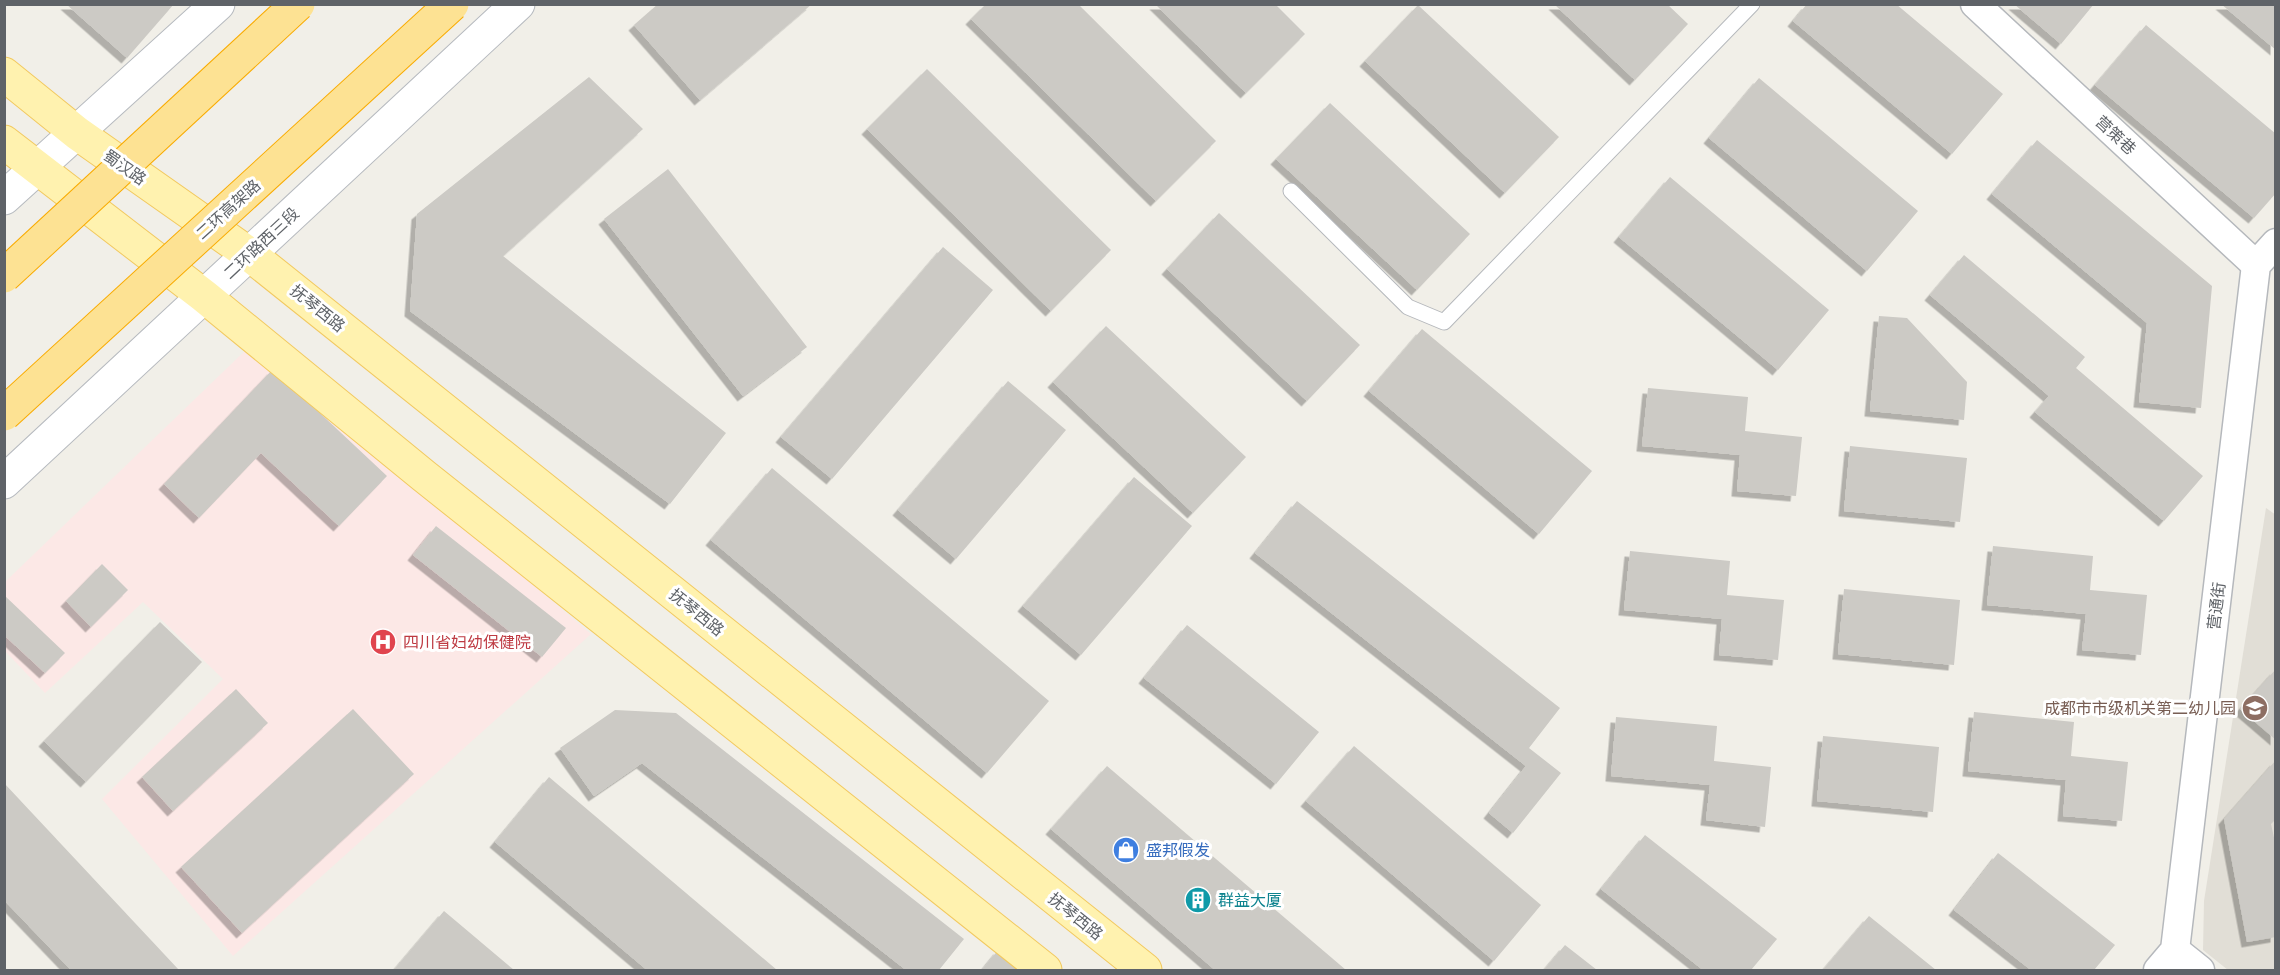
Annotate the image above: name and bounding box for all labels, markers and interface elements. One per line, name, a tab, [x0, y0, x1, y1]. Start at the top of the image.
street label: 营策巷	[2091, 111, 2140, 159]
street label: 蜀汉路	[99, 145, 150, 190]
street label: 二环高架路	[192, 175, 265, 244]
street label: 二环路西三段	[219, 203, 304, 284]
street label: 抚琴西路	[286, 280, 349, 337]
street label: 营通街	[2203, 581, 2230, 631]
street label: 抚琴西路	[665, 584, 728, 641]
hospital icon: 四川省妇幼保健院	[368, 627, 398, 657]
place label: 四川省妇幼保健院	[403, 632, 531, 653]
school or university icon: 成都市市级机关第二幼儿园	[2240, 693, 2270, 723]
place label: 成都市市级机关第二幼儿园	[2044, 698, 2236, 719]
shop icon: 盛邦假发	[1111, 835, 1141, 865]
place label: 盛邦假发	[1146, 840, 1210, 861]
building icon: 群益大厦	[1183, 885, 1213, 915]
street label: 抚琴西路	[1044, 888, 1107, 945]
place label: 群益大厦	[1218, 890, 1282, 911]

